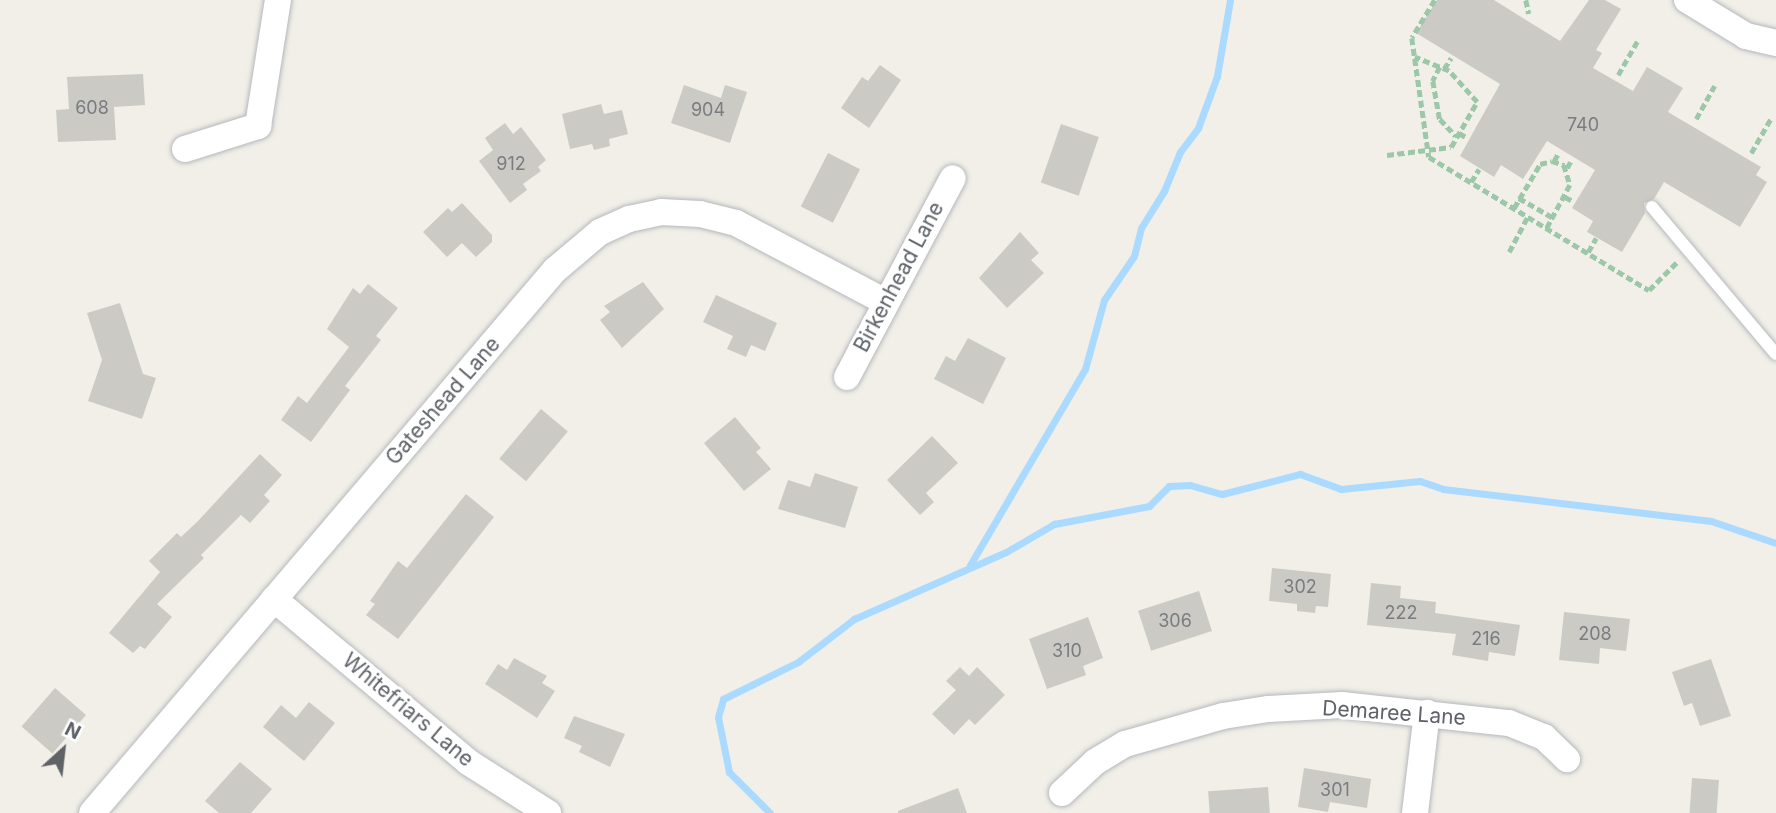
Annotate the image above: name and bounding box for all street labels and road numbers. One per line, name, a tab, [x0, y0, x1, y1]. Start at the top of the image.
street label: Birkenhead Lane	[849, 198, 949, 356]
street label: Gateshead Lane	[381, 332, 505, 470]
street label: Whitefriars Lane	[337, 648, 479, 772]
street label: Demaree Lane	[1321, 695, 1467, 731]

